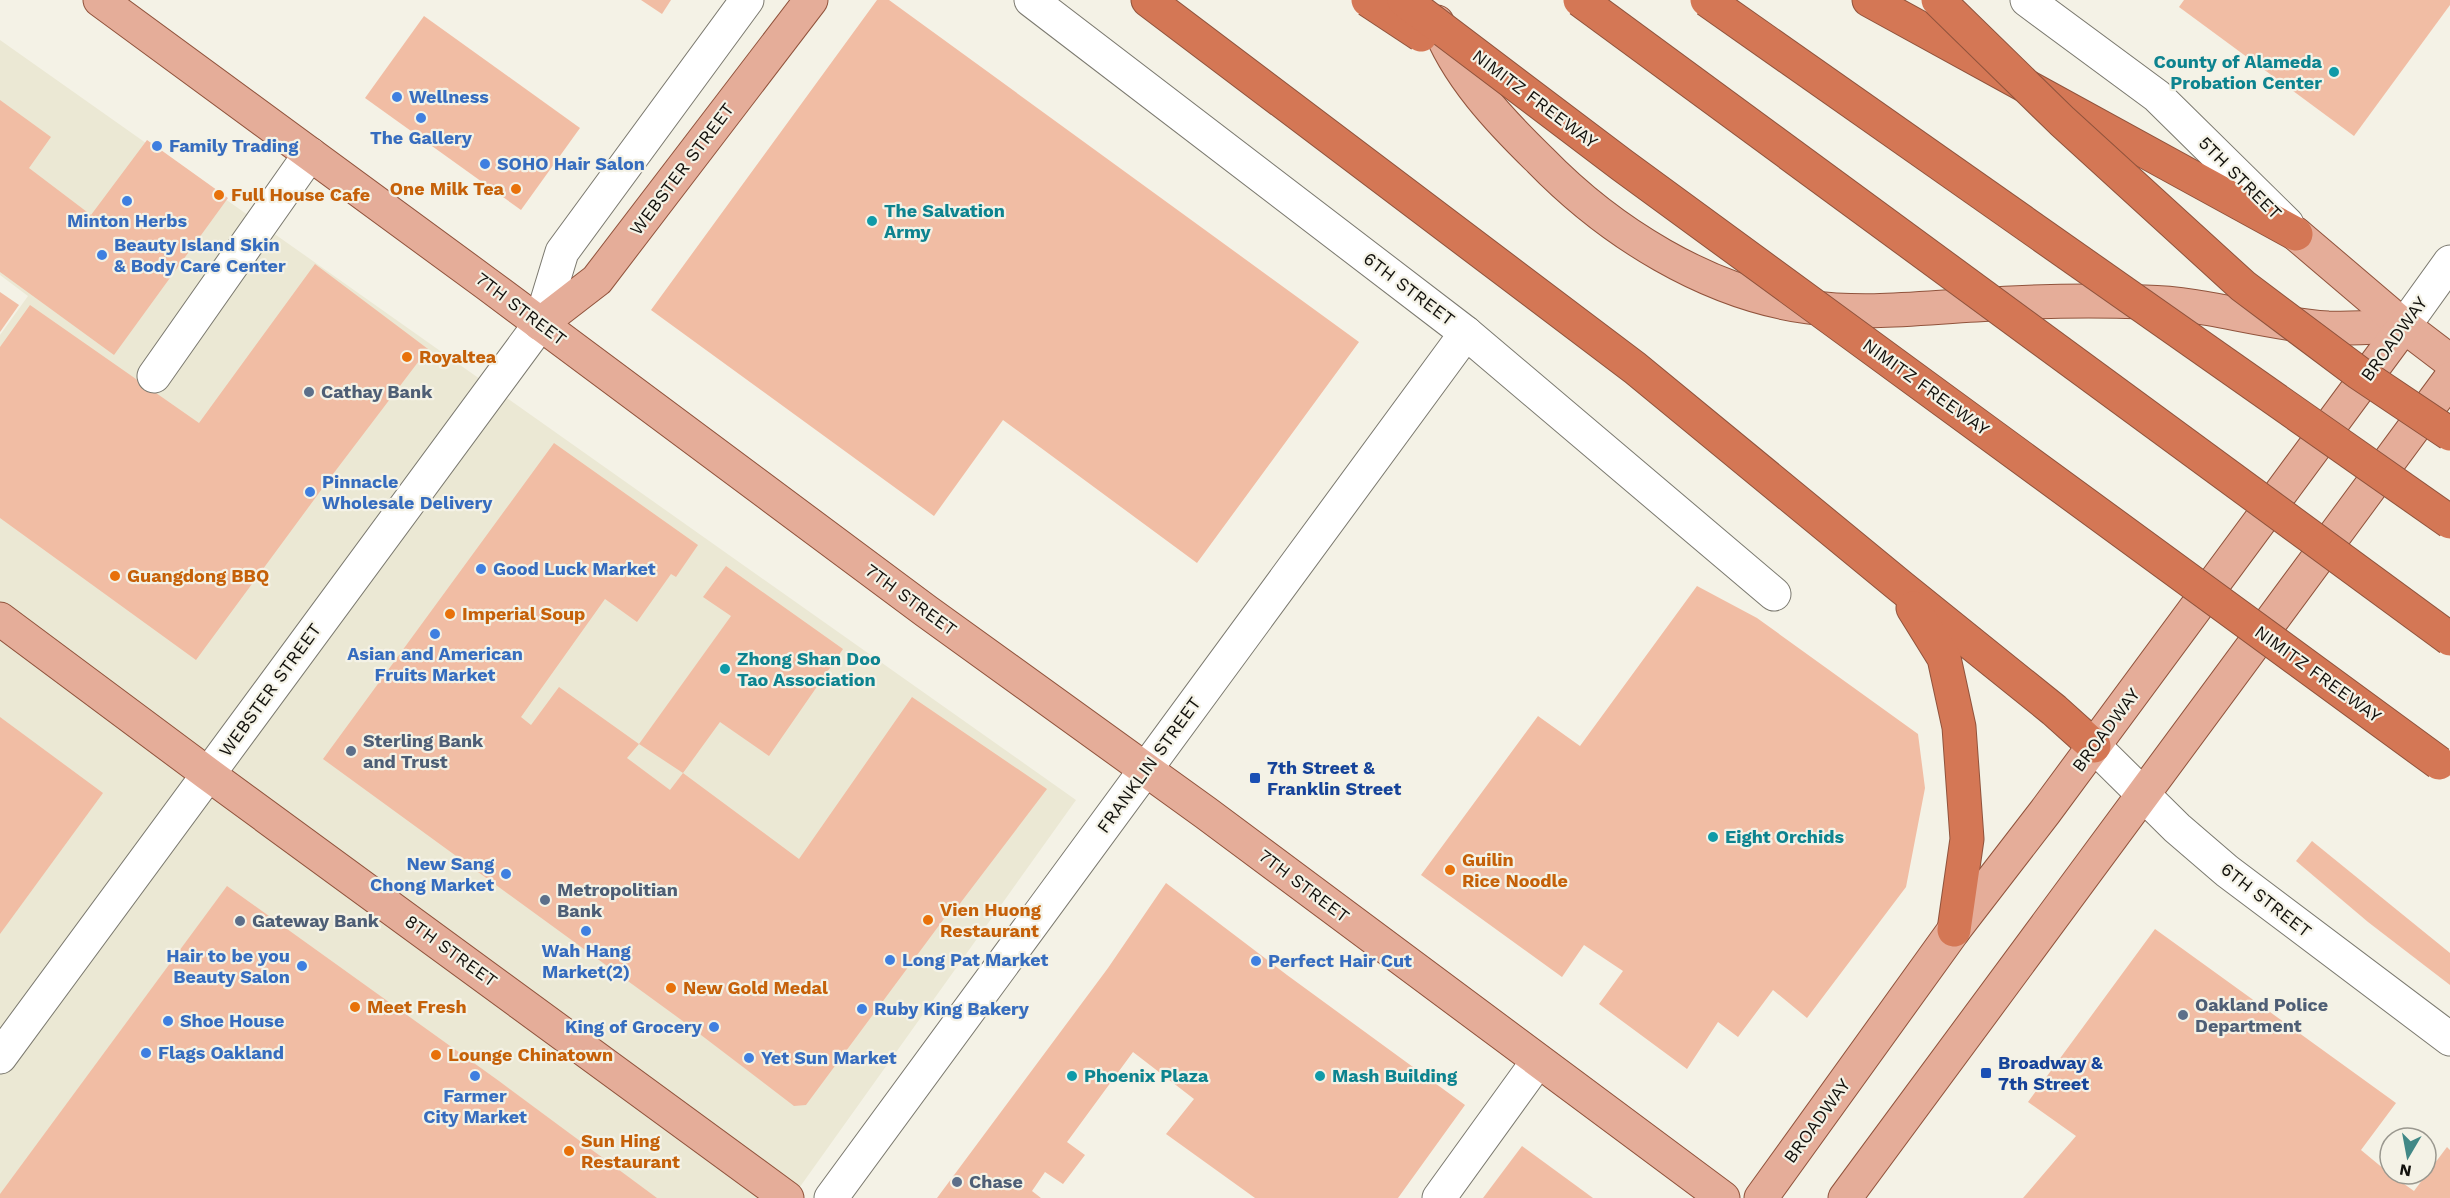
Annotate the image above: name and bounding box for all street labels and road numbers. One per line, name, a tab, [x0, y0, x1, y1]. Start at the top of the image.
street label: NIMITZ FREEWAY	[1469, 45, 1603, 153]
street label: WEBSTER STREET	[625, 99, 738, 239]
street label: 5TH STREET	[2195, 132, 2286, 223]
street label: 6TH STREET	[1360, 247, 1459, 330]
street label: 7TH STREET	[472, 268, 571, 350]
street label: BROADWAY	[2356, 292, 2432, 385]
street label: NIMITZ FREEWAY	[1859, 334, 1994, 440]
street label: 7TH STREET	[861, 559, 961, 640]
street label: WEBSTER STREET	[214, 619, 325, 760]
street label: NIMITZ FREEWAY	[2251, 621, 2386, 727]
street label: BROADWAY	[2067, 683, 2144, 776]
street label: FRANKLIN STREET	[1092, 693, 1205, 837]
street label: 7TH STREET	[1255, 845, 1354, 927]
street label: 6TH STREET	[2217, 858, 2316, 941]
street label: 8TH STREET	[401, 910, 502, 991]
street label: BROADWAY	[1779, 1074, 1855, 1167]

